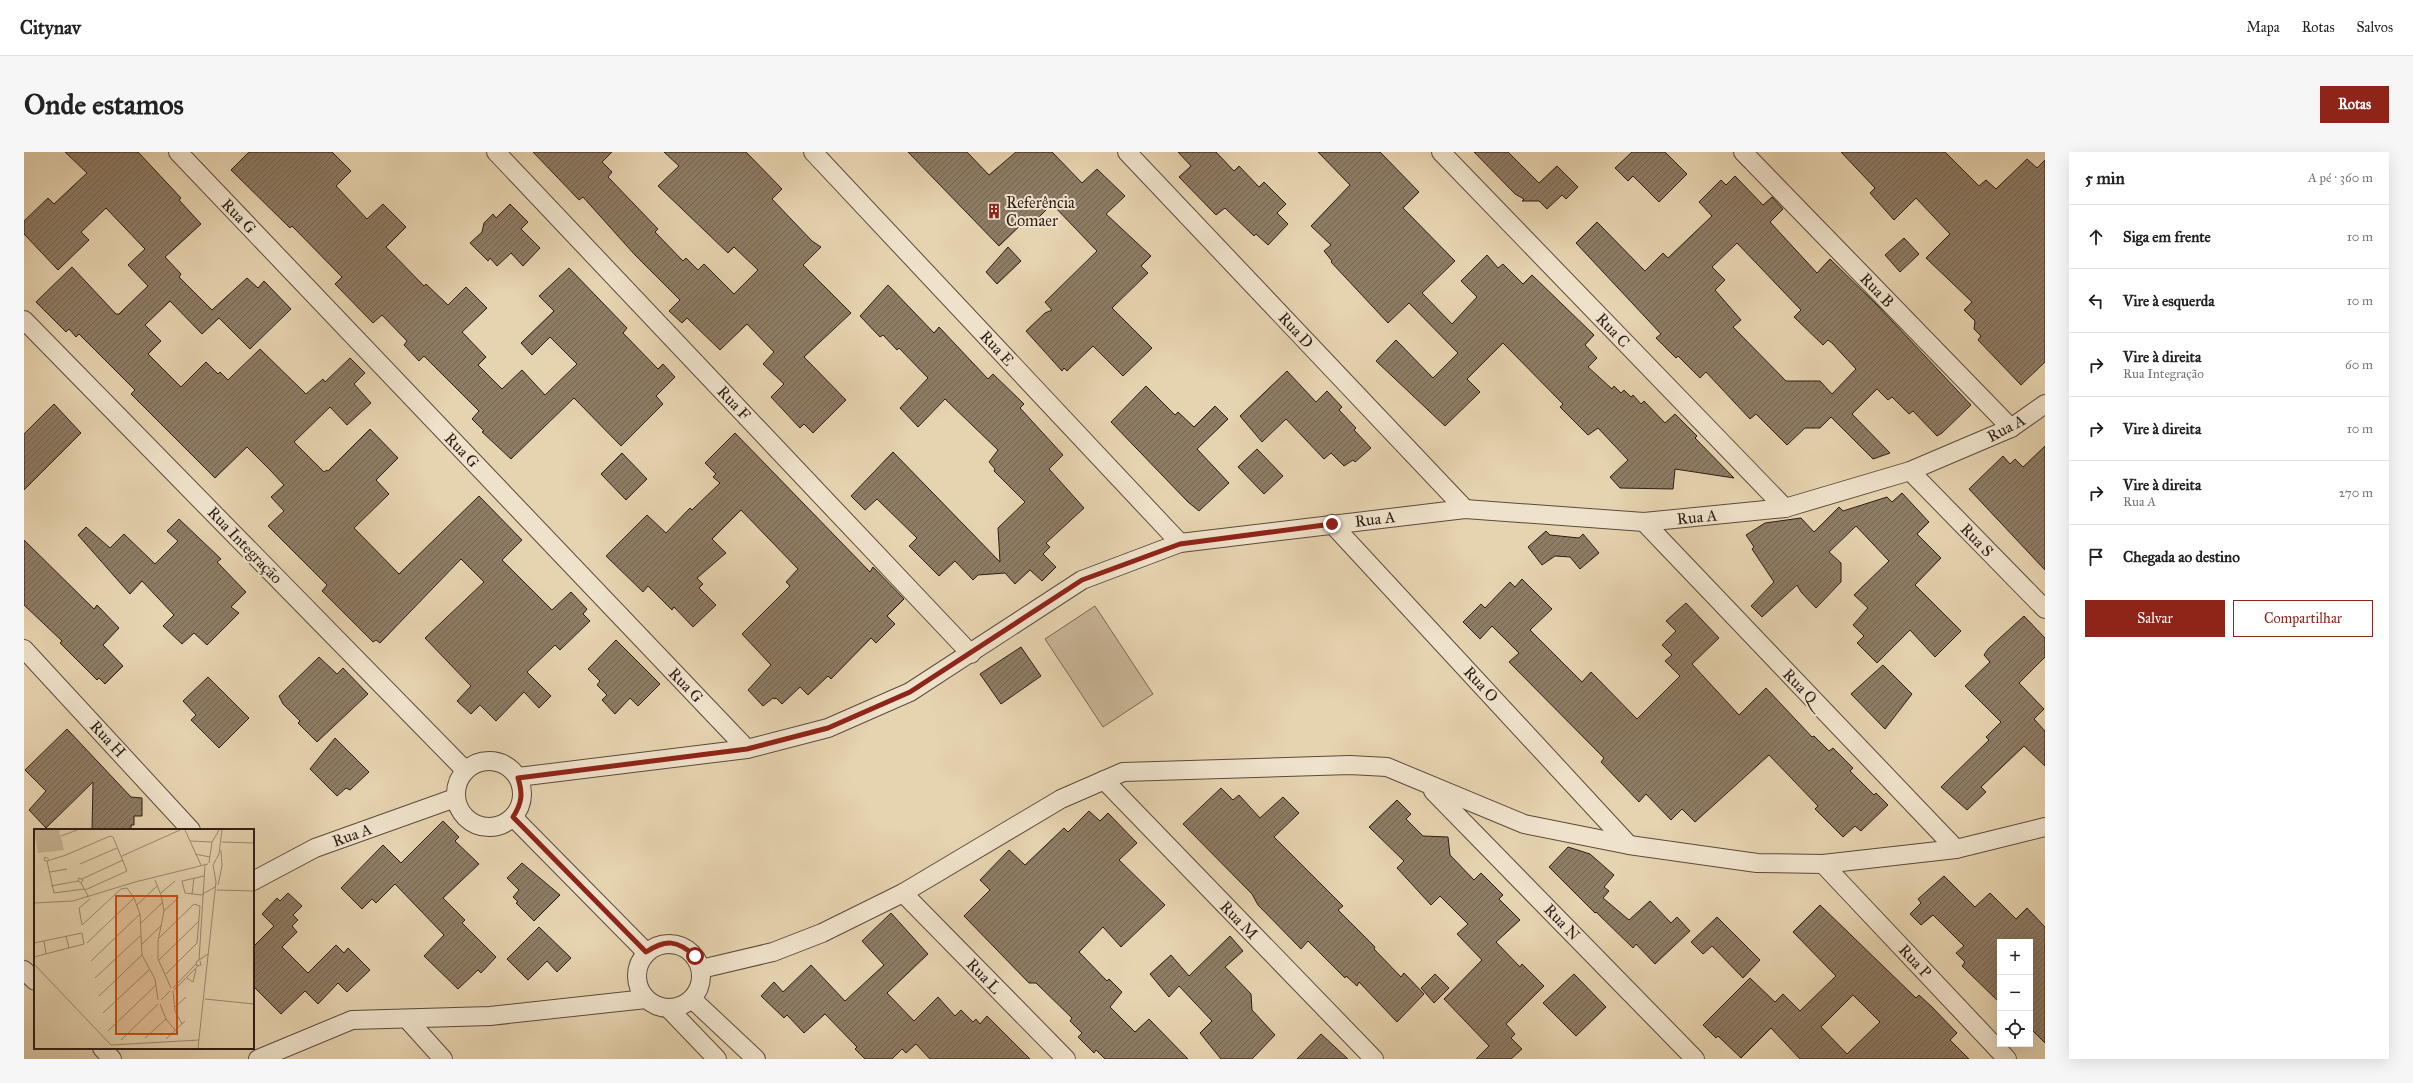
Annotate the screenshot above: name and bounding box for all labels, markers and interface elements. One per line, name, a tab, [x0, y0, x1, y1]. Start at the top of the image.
text: Citynav	[20, 16, 81, 39]
text: Mapa	[2246, 19, 2280, 36]
text: Rotas	[2302, 19, 2335, 36]
text: Salvos	[2357, 19, 2393, 36]
button: Rotas	[2320, 86, 2389, 123]
text: Onde estamos	[24, 87, 184, 122]
text: 5 min	[2085, 168, 2125, 189]
text: A pé · 360 m	[2308, 170, 2373, 186]
place label: Referência Comaer	[1006, 193, 1075, 230]
street label: Rua G	[218, 194, 260, 238]
building icon: Referência Comaer	[985, 202, 1003, 220]
icon: ahead	[2085, 226, 2107, 248]
text: Siga em frente	[2123, 228, 2211, 246]
text: 10 m	[2347, 229, 2373, 245]
street label: Rua B	[1856, 269, 1898, 311]
icon: left	[2085, 290, 2107, 312]
text: Vire à esquerda	[2123, 292, 2215, 310]
text: 10 m	[2347, 293, 2373, 309]
street label: Rua D	[1275, 308, 1317, 352]
street label: Rua C	[1592, 309, 1634, 351]
street label: Rua E	[976, 326, 1018, 370]
text: Vire à direita	[2123, 348, 2201, 366]
icon: right	[2085, 354, 2107, 376]
text: 60 m	[2345, 357, 2373, 373]
text: Rua Integração	[2123, 366, 2204, 382]
street label: Rua F	[713, 382, 755, 425]
street label: Rua A	[1984, 410, 2029, 446]
icon: right	[2085, 418, 2107, 440]
text: Vire à direita	[2123, 420, 2201, 438]
text: 10 m	[2347, 421, 2373, 437]
street label: Rua G	[441, 428, 483, 472]
text: Vire à direita	[2123, 476, 2201, 494]
icon: right	[2085, 482, 2107, 504]
text: 270 m	[2339, 485, 2373, 501]
text: Rua A	[2123, 494, 2156, 510]
street label: Rua Integração	[203, 503, 286, 588]
street label: Rua A	[1676, 505, 1718, 529]
street label: Rua A	[1354, 507, 1397, 531]
route end	[1323, 515, 1341, 533]
street label: Rua S	[1957, 519, 1997, 561]
icon: arrive	[2085, 546, 2107, 568]
text: Chegada ao destino	[2123, 548, 2240, 566]
button: Salvar	[2085, 600, 2225, 637]
button: Compartilhar	[2233, 600, 2373, 637]
street label: Rua O	[1460, 662, 1502, 706]
street label: Rua G	[665, 663, 707, 707]
street label: Rua Q	[1779, 665, 1829, 716]
street label: Rua H	[86, 717, 130, 762]
street label: Rua A	[330, 819, 375, 851]
inset map	[34, 829, 254, 1049]
street label: Rua M	[1216, 897, 1262, 943]
street label: Rua N	[1540, 900, 1584, 945]
map controls	[1997, 939, 2033, 1047]
button: +	[1997, 939, 2033, 975]
street label: Rua P	[1895, 940, 1935, 982]
route start	[686, 947, 704, 965]
street label: Rua L	[963, 954, 1005, 998]
button: −	[1997, 975, 2033, 1011]
button: locate	[1997, 1011, 2033, 1047]

